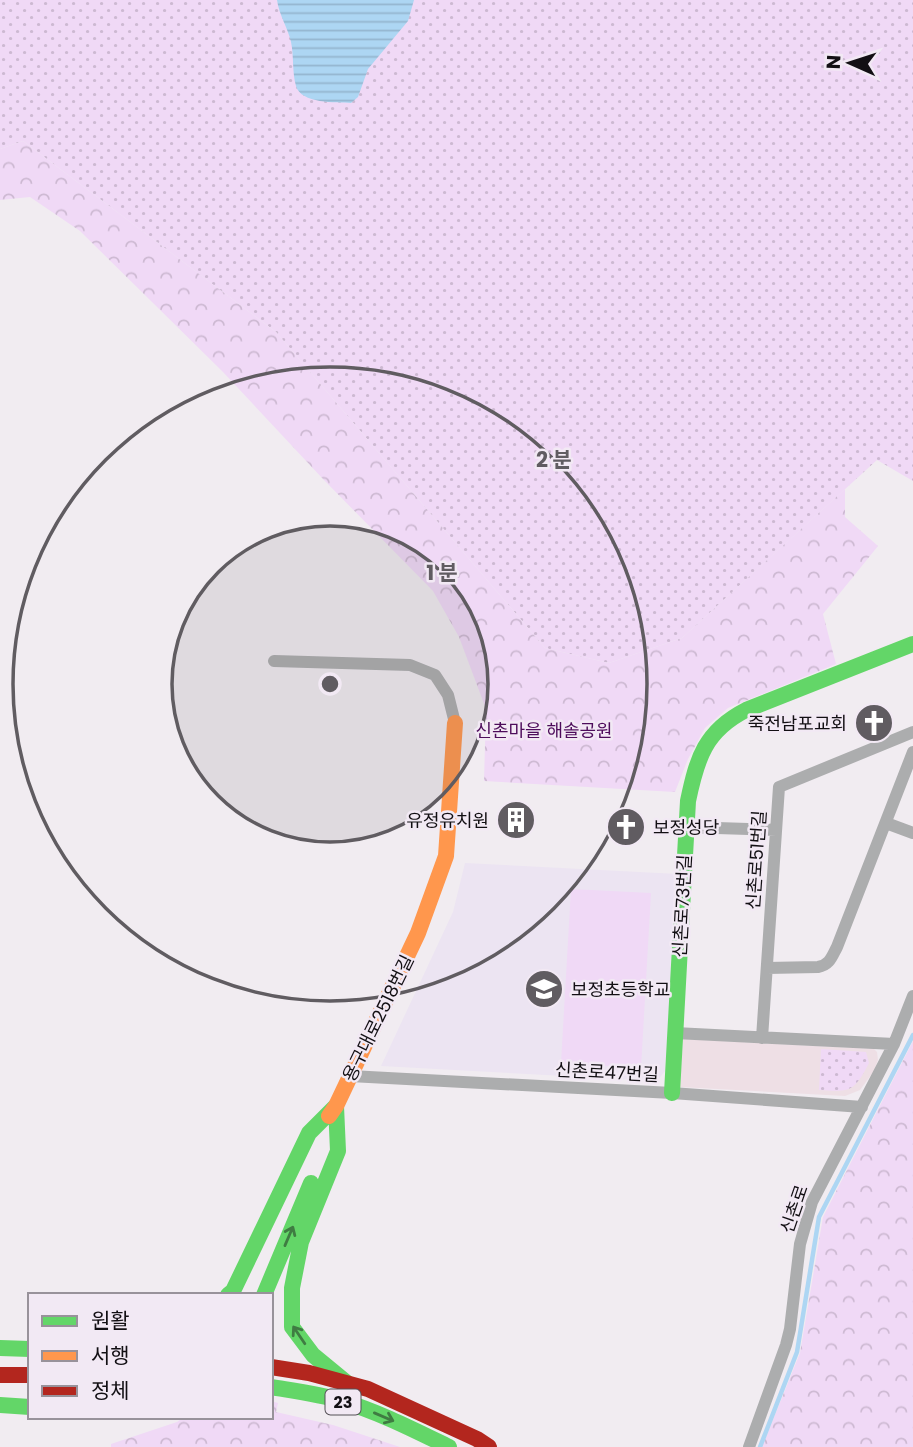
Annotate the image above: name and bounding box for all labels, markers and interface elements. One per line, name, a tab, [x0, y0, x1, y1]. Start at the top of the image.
north arrow	[815, 28, 885, 98]
text: N	[820, 54, 847, 70]
text: 2 분	[536, 445, 572, 474]
text: 1 분	[426, 558, 458, 587]
centre of rings	[318, 672, 342, 696]
church icon: 죽전남포교회	[853, 702, 895, 744]
place label: 죽전남포교회	[748, 711, 847, 736]
park label: 신촌마을 해솔공원	[475, 718, 613, 743]
building icon: 유정유치원	[495, 799, 537, 841]
church icon: 보정성당	[605, 806, 647, 848]
place label: 유정유치원	[406, 808, 489, 833]
street label: 신촌로51번길	[740, 809, 772, 911]
place label: 보정성당	[653, 815, 719, 840]
street label: 신촌로73번길	[667, 854, 697, 958]
street label: 용구대로2518번길	[336, 950, 420, 1086]
school or university icon: 보정초등학교	[523, 968, 565, 1010]
place label: 보정초등학교	[571, 977, 670, 1002]
street label: 신촌로47번길	[554, 1057, 660, 1087]
street label: 신촌로	[774, 1181, 814, 1237]
one-way arrow	[283, 1226, 296, 1247]
legend	[28, 1293, 273, 1419]
text: 원활	[91, 1306, 130, 1335]
one-way arrow	[291, 1326, 306, 1345]
text: 서행	[91, 1341, 130, 1370]
text: 정체	[91, 1376, 130, 1405]
road number: 23	[326, 1390, 360, 1414]
one-way arrow	[373, 1411, 394, 1424]

